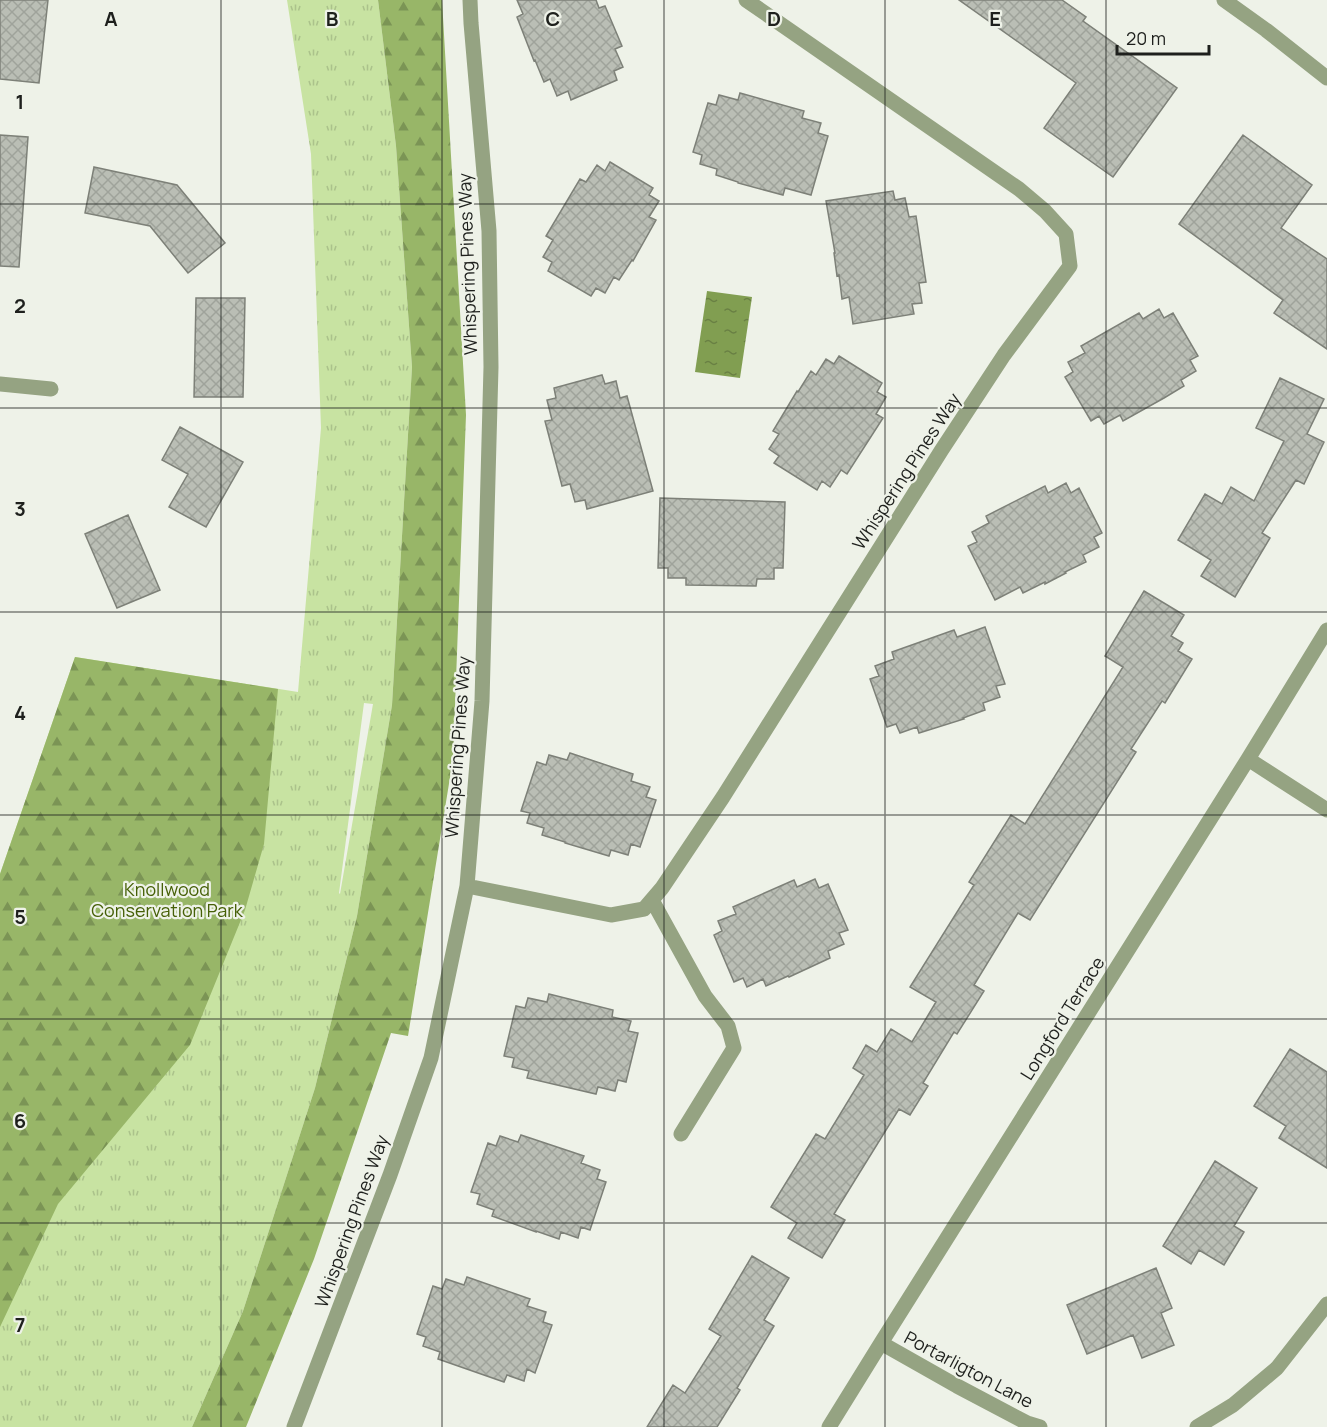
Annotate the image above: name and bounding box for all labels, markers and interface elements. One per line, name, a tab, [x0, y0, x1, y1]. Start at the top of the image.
text: A	[104, 5, 118, 32]
text: B	[326, 5, 339, 32]
text: C	[546, 5, 560, 32]
text: D	[767, 5, 781, 32]
text: E	[989, 5, 1001, 32]
scale bar	[1117, 18, 1208, 56]
text: 20 m	[1126, 26, 1166, 50]
text: 1	[16, 88, 24, 115]
street label: Whispering Pines Way	[452, 172, 482, 355]
text: 2	[14, 292, 26, 319]
street label: Whispering Pines Way	[846, 388, 966, 554]
text: 3	[14, 495, 26, 522]
street label: Whispering Pines Way	[439, 655, 475, 839]
text: 4	[14, 699, 26, 726]
park label: Knollwood Conservation Park	[91, 877, 244, 922]
text: 5	[14, 903, 26, 930]
street label: Longford Terrace	[1014, 952, 1110, 1084]
text: 6	[14, 1107, 26, 1134]
street label: Whispering Pines Way	[309, 1131, 394, 1311]
text: 7	[15, 1311, 25, 1338]
street label: Portarligton Lane	[900, 1325, 1038, 1413]

